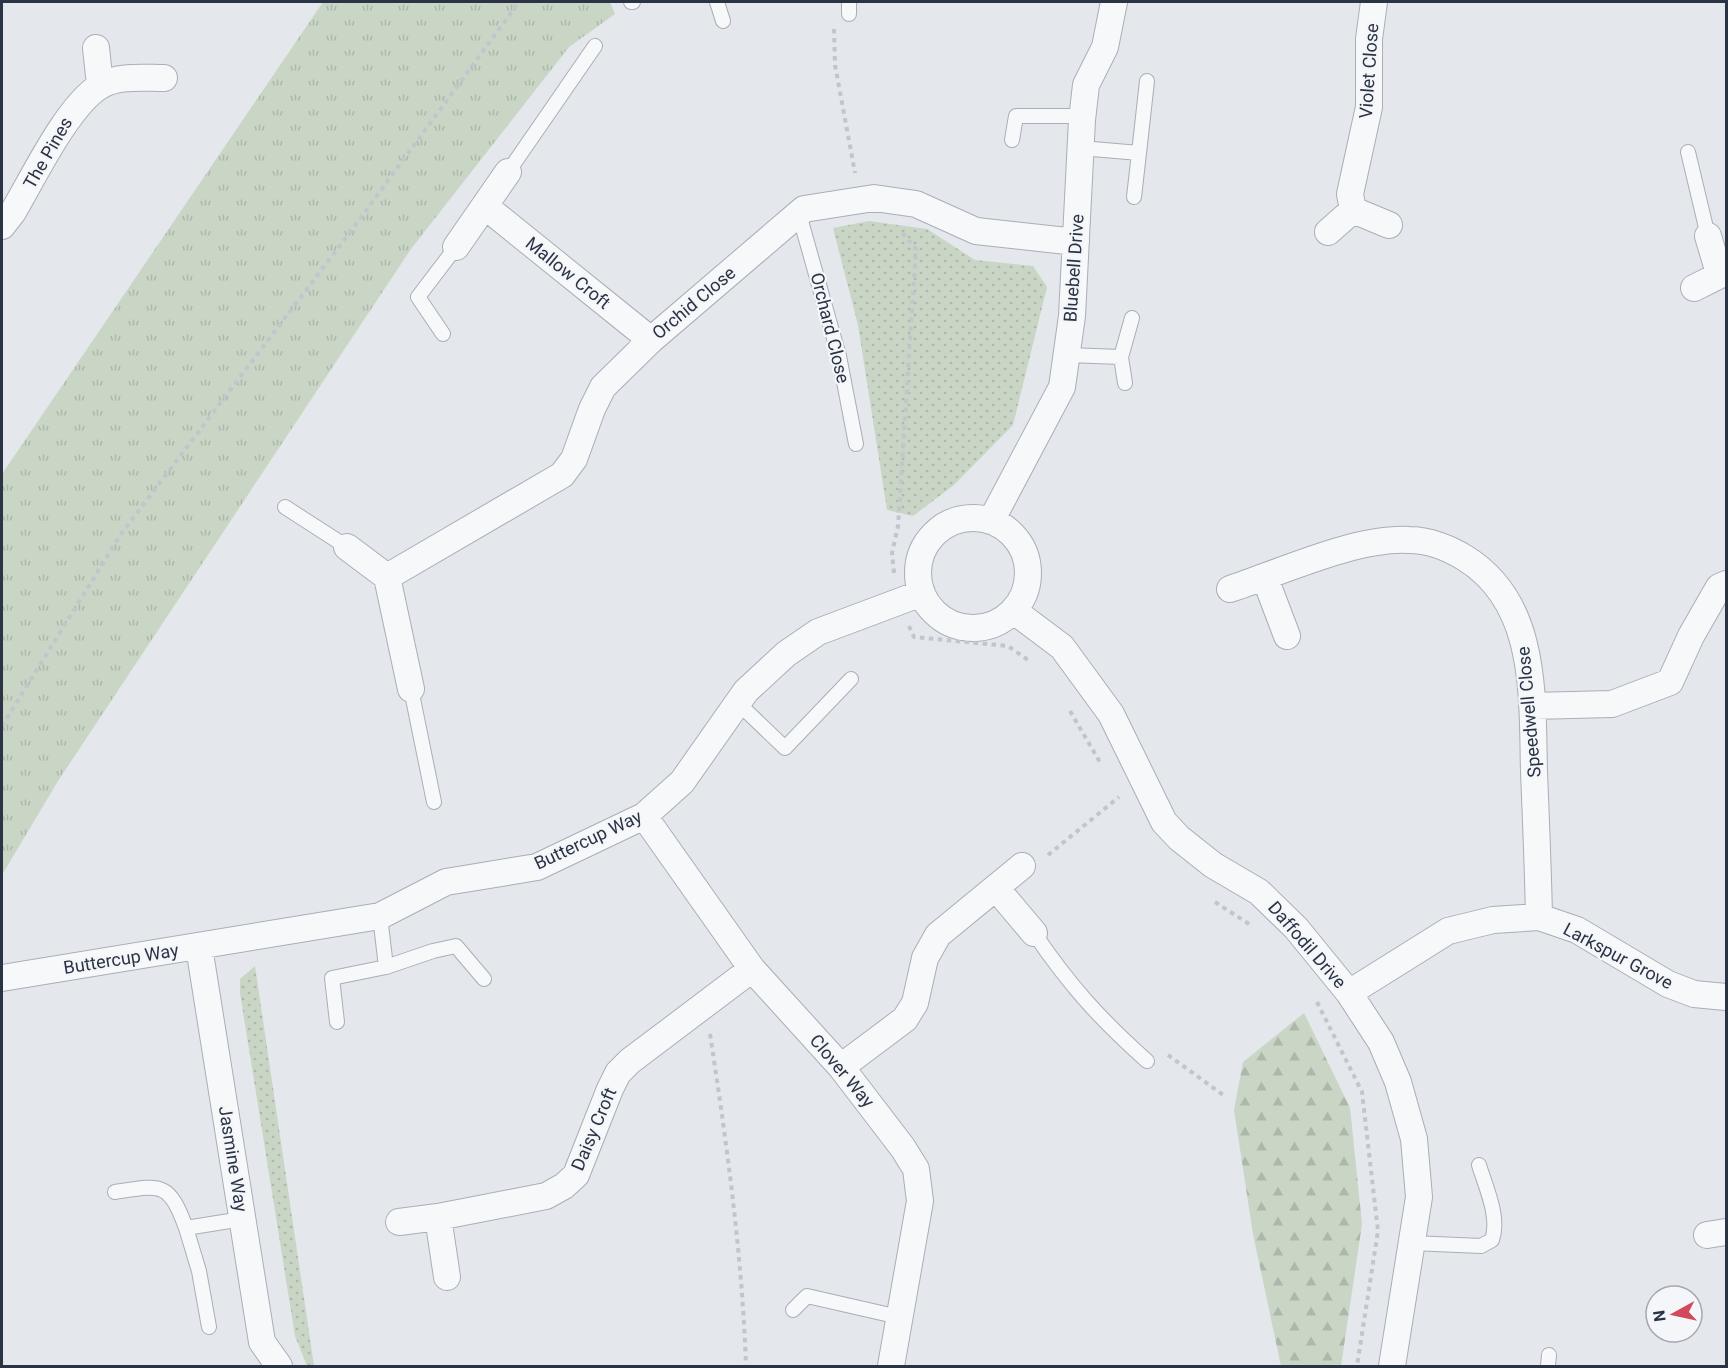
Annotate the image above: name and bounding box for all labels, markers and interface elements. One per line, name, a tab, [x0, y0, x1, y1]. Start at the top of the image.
street label: Violet Close	[1355, 23, 1382, 119]
street label: The Pines	[19, 113, 76, 192]
street label: Bluebell Drive	[1059, 213, 1088, 323]
street label: Mallow Croft	[522, 232, 615, 313]
street label: Orchid Close	[648, 262, 739, 343]
street label: Orchard Close	[807, 270, 854, 385]
street label: Speedwell Close	[1512, 646, 1545, 778]
street label: Buttercup Way	[531, 805, 645, 874]
street label: Daffodil Drive	[1264, 897, 1351, 992]
street label: Larkspur Grove	[1560, 918, 1677, 993]
street label: Buttercup Way	[62, 939, 180, 978]
street label: Clover Way	[806, 1030, 879, 1112]
street label: Daisy Croft	[567, 1084, 620, 1174]
street label: Jasmine Way	[215, 1104, 252, 1214]
north arrow	[1644, 1284, 1704, 1344]
text: N	[1649, 1309, 1670, 1323]

